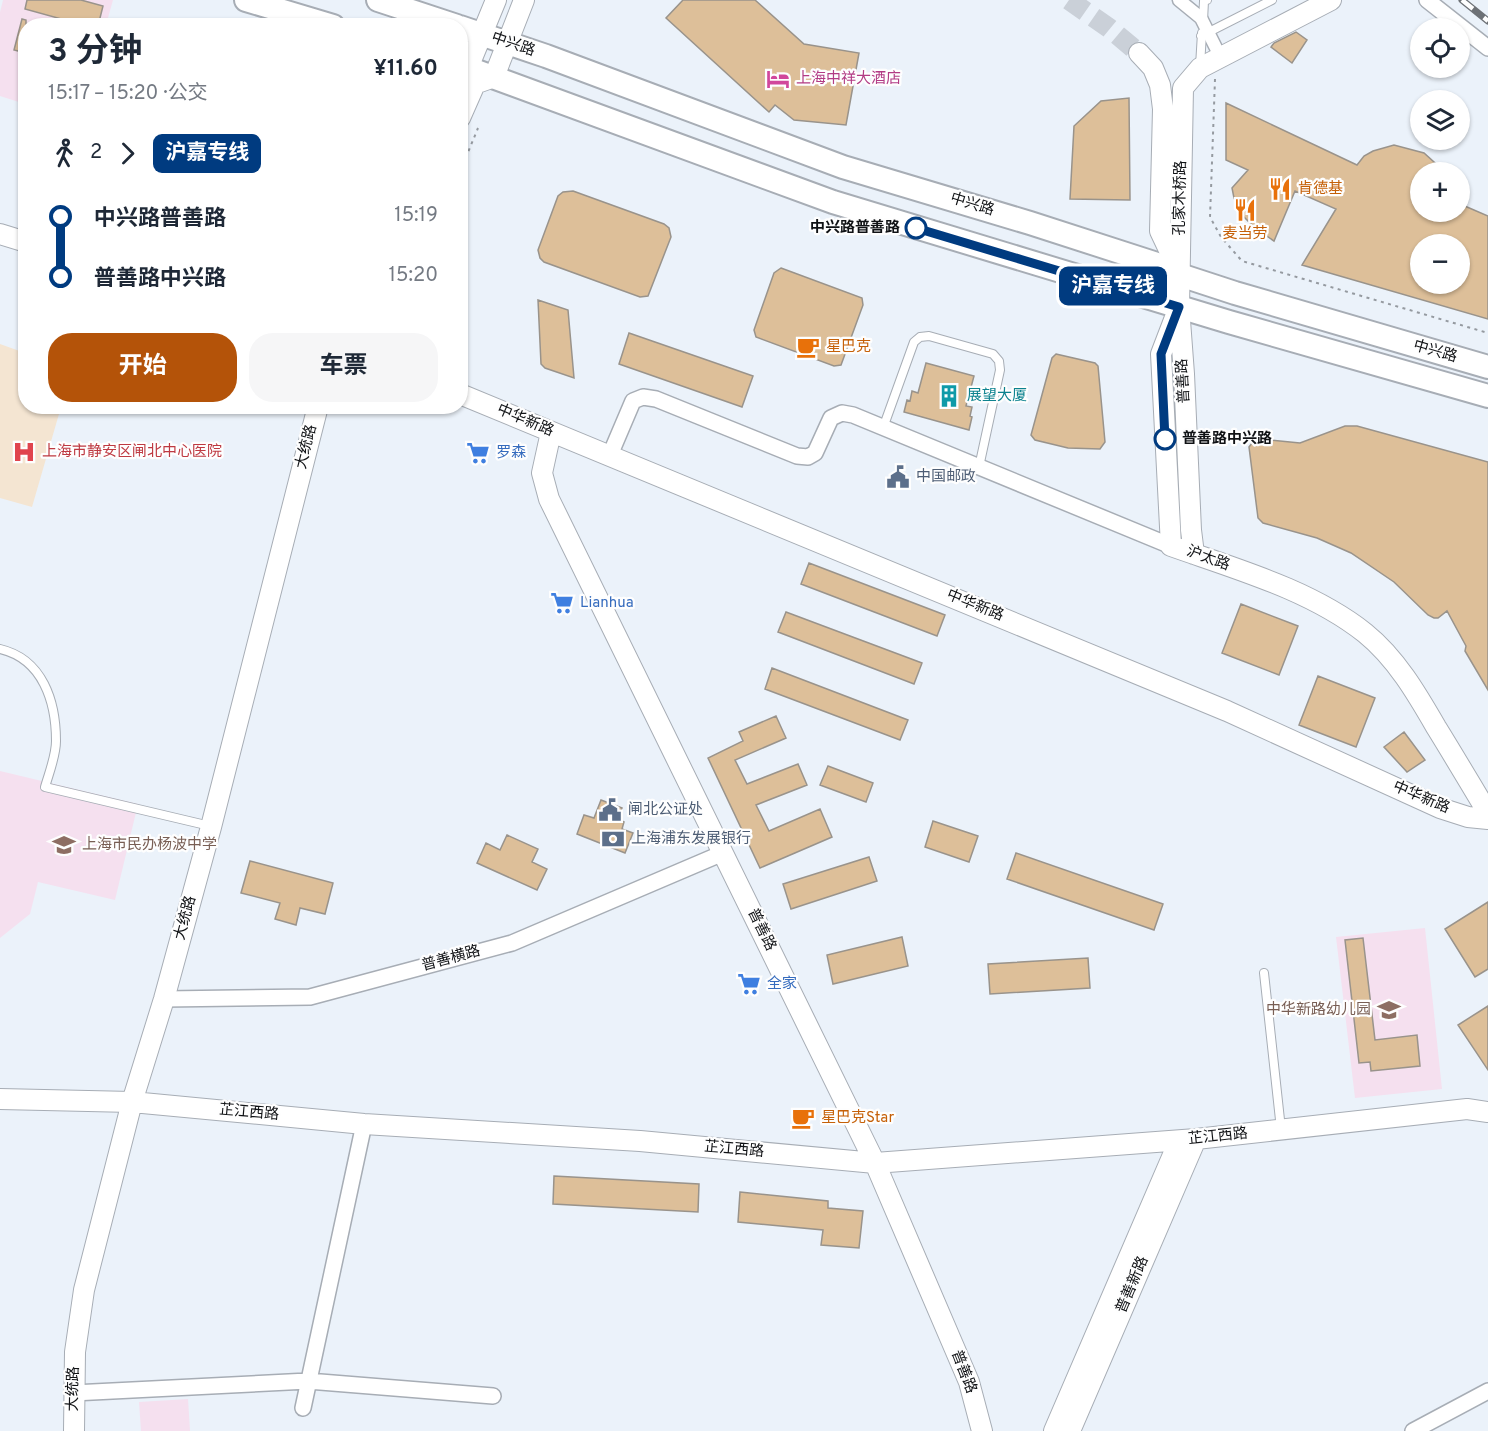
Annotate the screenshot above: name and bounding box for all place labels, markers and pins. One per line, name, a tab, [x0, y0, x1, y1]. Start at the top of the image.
hotel icon: 上海中祥大酒店	[765, 66, 791, 92]
place label: 上海中祥大酒店	[796, 70, 901, 89]
restaurant icon: 肯德基	[1267, 176, 1293, 202]
place label: 肯德基	[1298, 179, 1343, 199]
restaurant icon: 麦当劳	[1232, 197, 1258, 223]
marker: 中兴路普善路	[905, 217, 927, 239]
place label: 中兴路普善路	[810, 218, 900, 238]
place label: 麦当劳	[1222, 225, 1268, 244]
cafe icon: 星巴克	[795, 334, 821, 360]
place label: 星巴克	[826, 338, 871, 357]
building icon: 展望大厦	[936, 383, 962, 409]
place label: 展望大厦	[967, 387, 1027, 406]
marker: 普善路中兴路	[1154, 428, 1176, 450]
place label: 普善路中兴路	[1182, 429, 1272, 449]
hospital icon: 上海市静安区闸北中心医院	[11, 439, 37, 465]
supermarket icon: 罗森	[465, 440, 491, 466]
place label: 上海市静安区闸北中心医院	[42, 442, 222, 462]
place label: 罗森	[496, 444, 526, 463]
public building icon: 中国邮政	[885, 464, 911, 490]
place label: 中国邮政	[916, 468, 976, 487]
supermarket icon: Lianhua	[549, 590, 575, 616]
place label: Lianhua	[580, 594, 634, 613]
public building icon: 闸北公证处	[597, 797, 623, 823]
place label: 闸北公证处	[628, 800, 703, 820]
bank icon: 上海浦东发展银行	[600, 826, 626, 852]
place label: 上海浦东发展银行	[631, 829, 751, 849]
school or university icon: 上海市民办杨波中学	[51, 832, 77, 858]
place label: 上海市民办杨波中学	[82, 836, 217, 855]
supermarket icon: 全家	[736, 971, 762, 997]
place label: 全家	[767, 975, 797, 994]
school or university icon: 中华新路幼儿园	[1376, 997, 1402, 1023]
place label: 中华新路幼儿园	[1266, 1000, 1371, 1020]
cafe icon: 星巴克Star	[790, 1105, 816, 1131]
place label: 星巴克Star	[821, 1109, 894, 1128]

